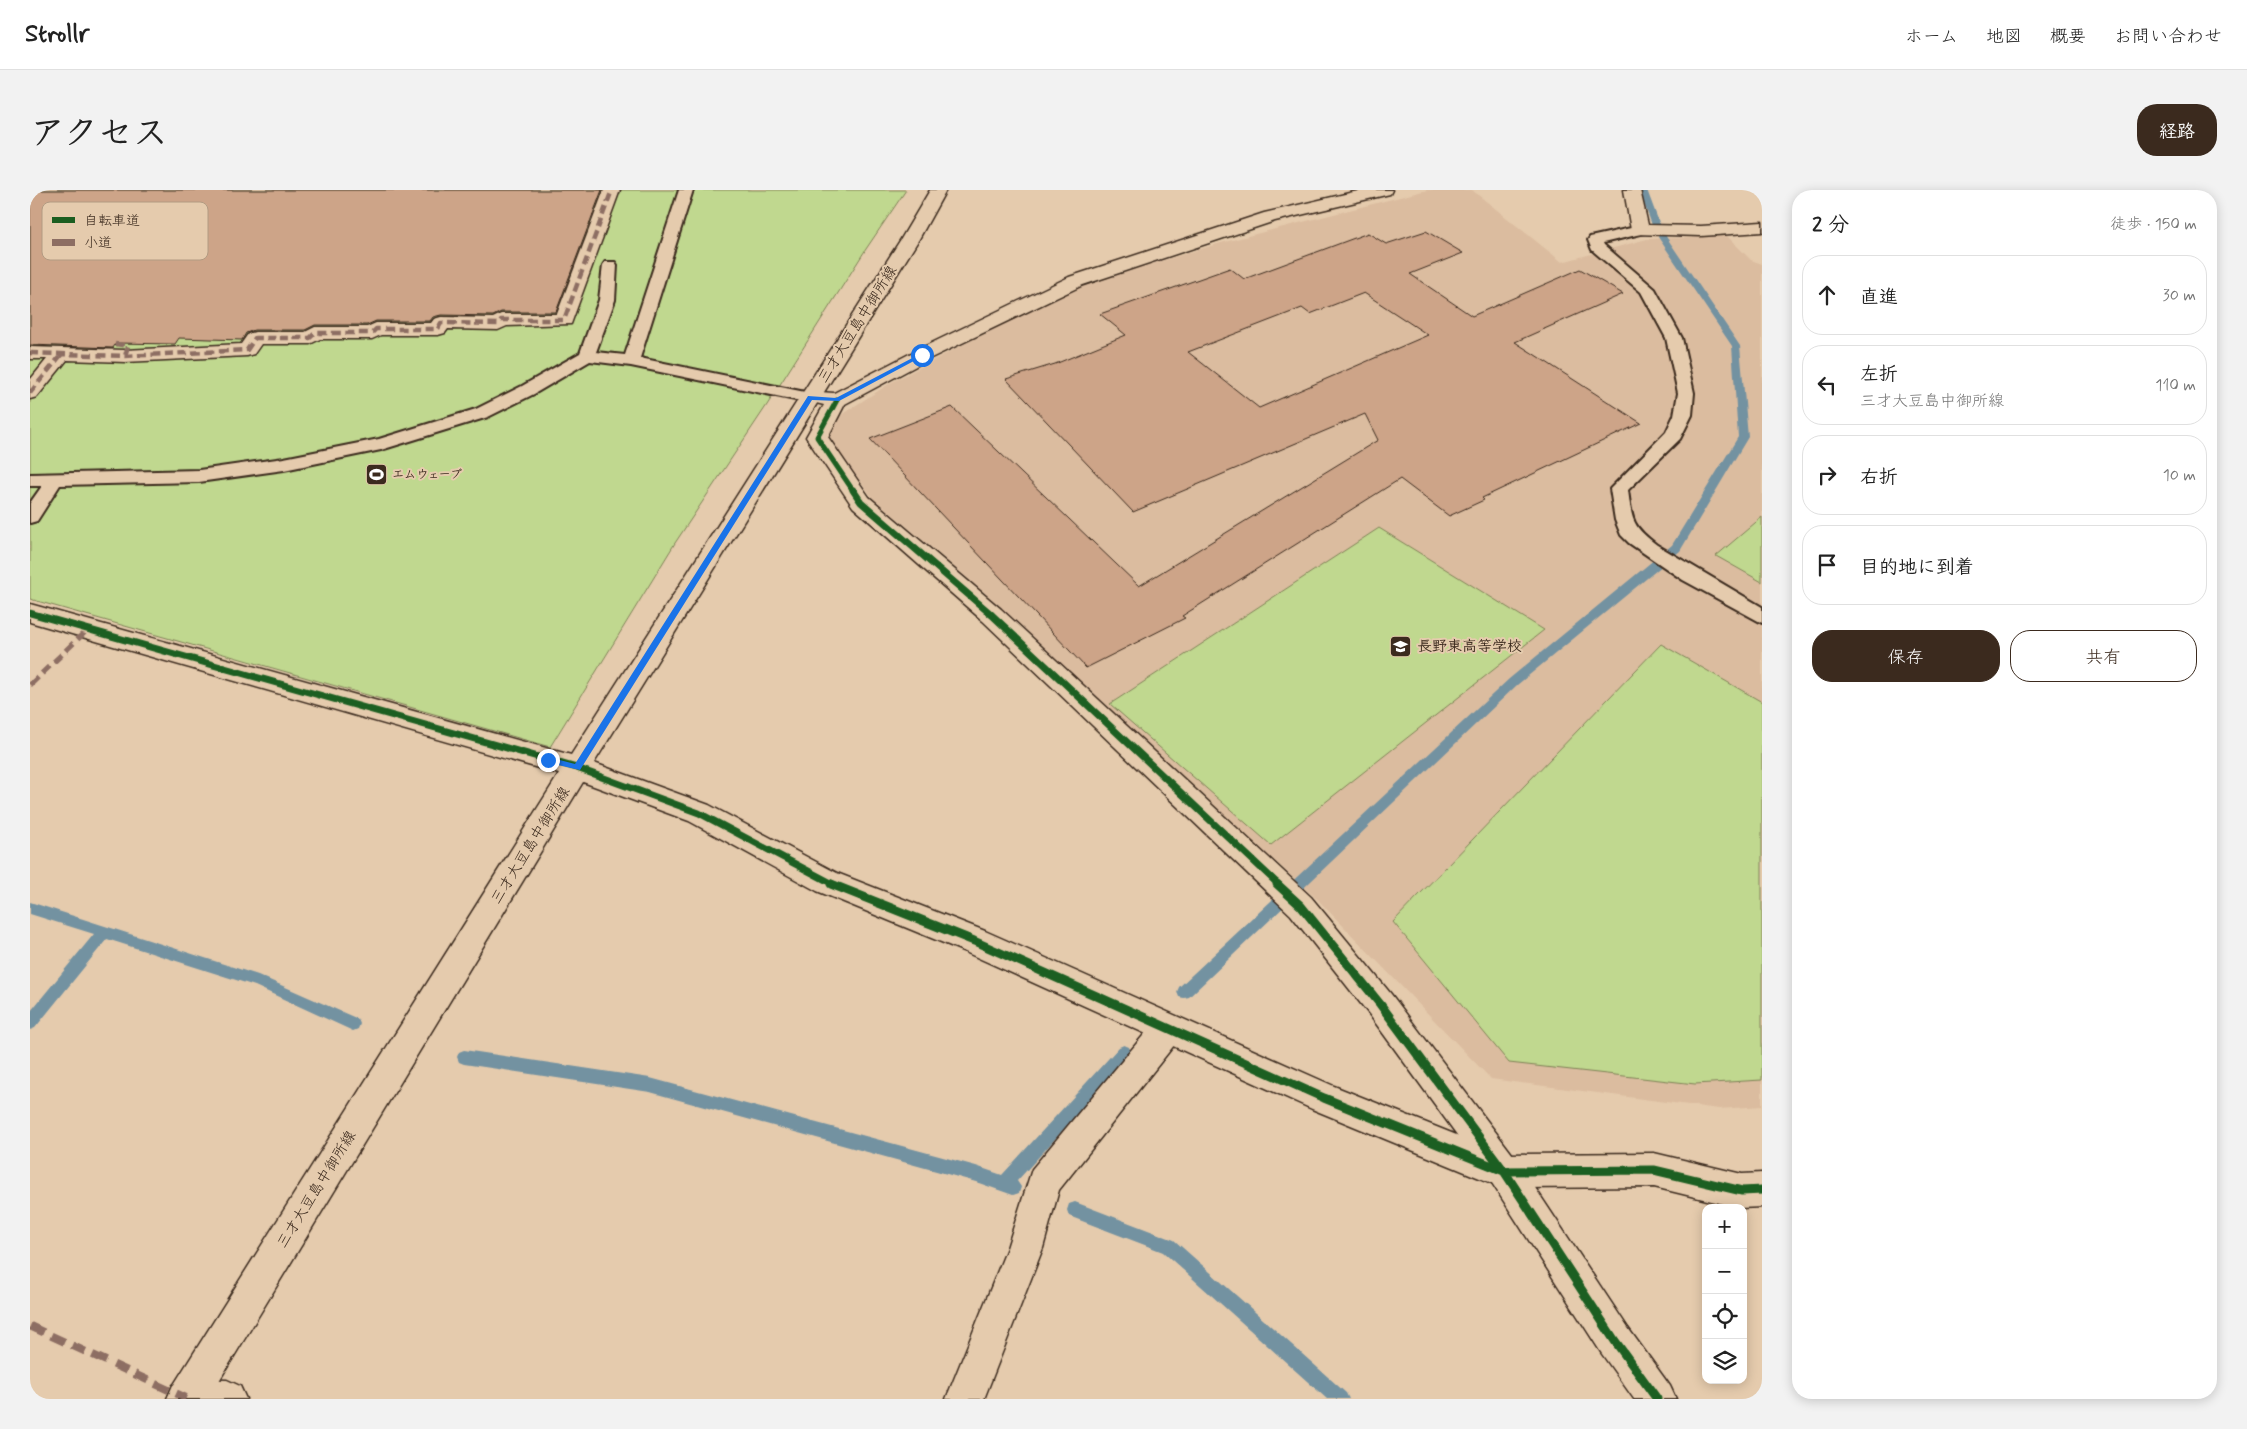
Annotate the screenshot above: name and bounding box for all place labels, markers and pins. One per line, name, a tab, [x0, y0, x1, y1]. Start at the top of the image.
sports icon: エムウェーブ	[364, 462, 388, 486]
place label: エムウェーブ	[392, 467, 462, 483]
school or university icon: 長野東高等学校	[1389, 634, 1413, 658]
place label: 長野東高等学校	[1417, 637, 1522, 657]

